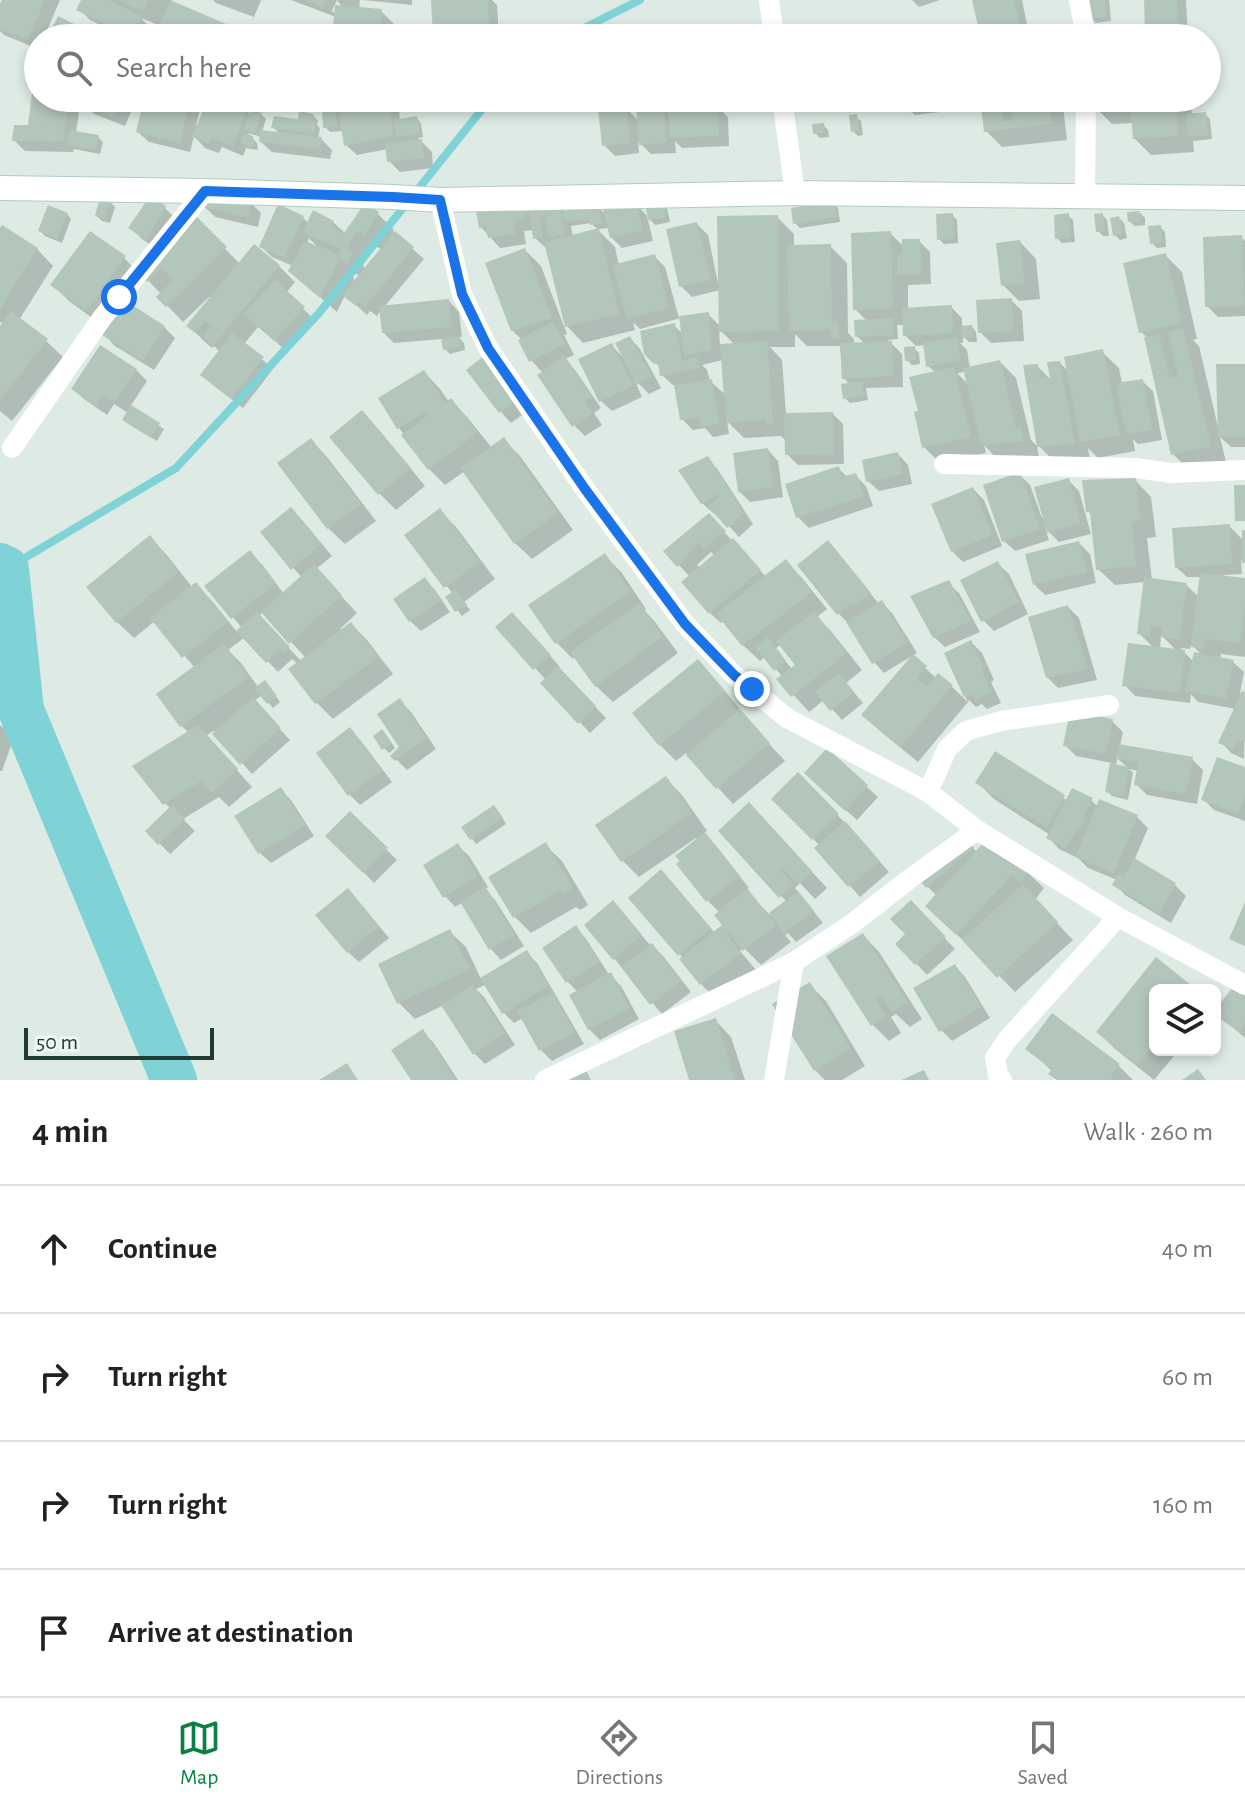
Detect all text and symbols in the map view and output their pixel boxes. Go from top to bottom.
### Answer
search box [24,24,1221,112]
icon: search [52,46,96,90]
text: Search here [116,53,252,83]
route start [101,279,137,315]
route end [734,671,770,707]
map controls [1149,984,1221,1056]
button: layers [1149,984,1221,1056]
scale bar [24,1024,214,1060]
text: 50 m [36,1031,78,1053]
text: 4 min [32,1115,109,1149]
text: Walk · 260 m [1083,1119,1213,1145]
icon: ahead [32,1227,76,1271]
text: Continue [108,1234,217,1264]
text: 40 m [1162,1236,1213,1262]
icon: right [32,1355,76,1399]
text: Turn right [108,1362,227,1392]
text: 60 m [1162,1364,1213,1390]
icon: right [32,1483,76,1527]
text: Turn right [108,1490,227,1520]
text: 160 m [1153,1492,1213,1518]
icon: arrive [32,1611,76,1655]
text: Arrive at destination [108,1618,354,1648]
tab: Map [177,1716,221,1790]
tab: Directions [575,1716,663,1790]
tab: Saved [1017,1716,1068,1790]

